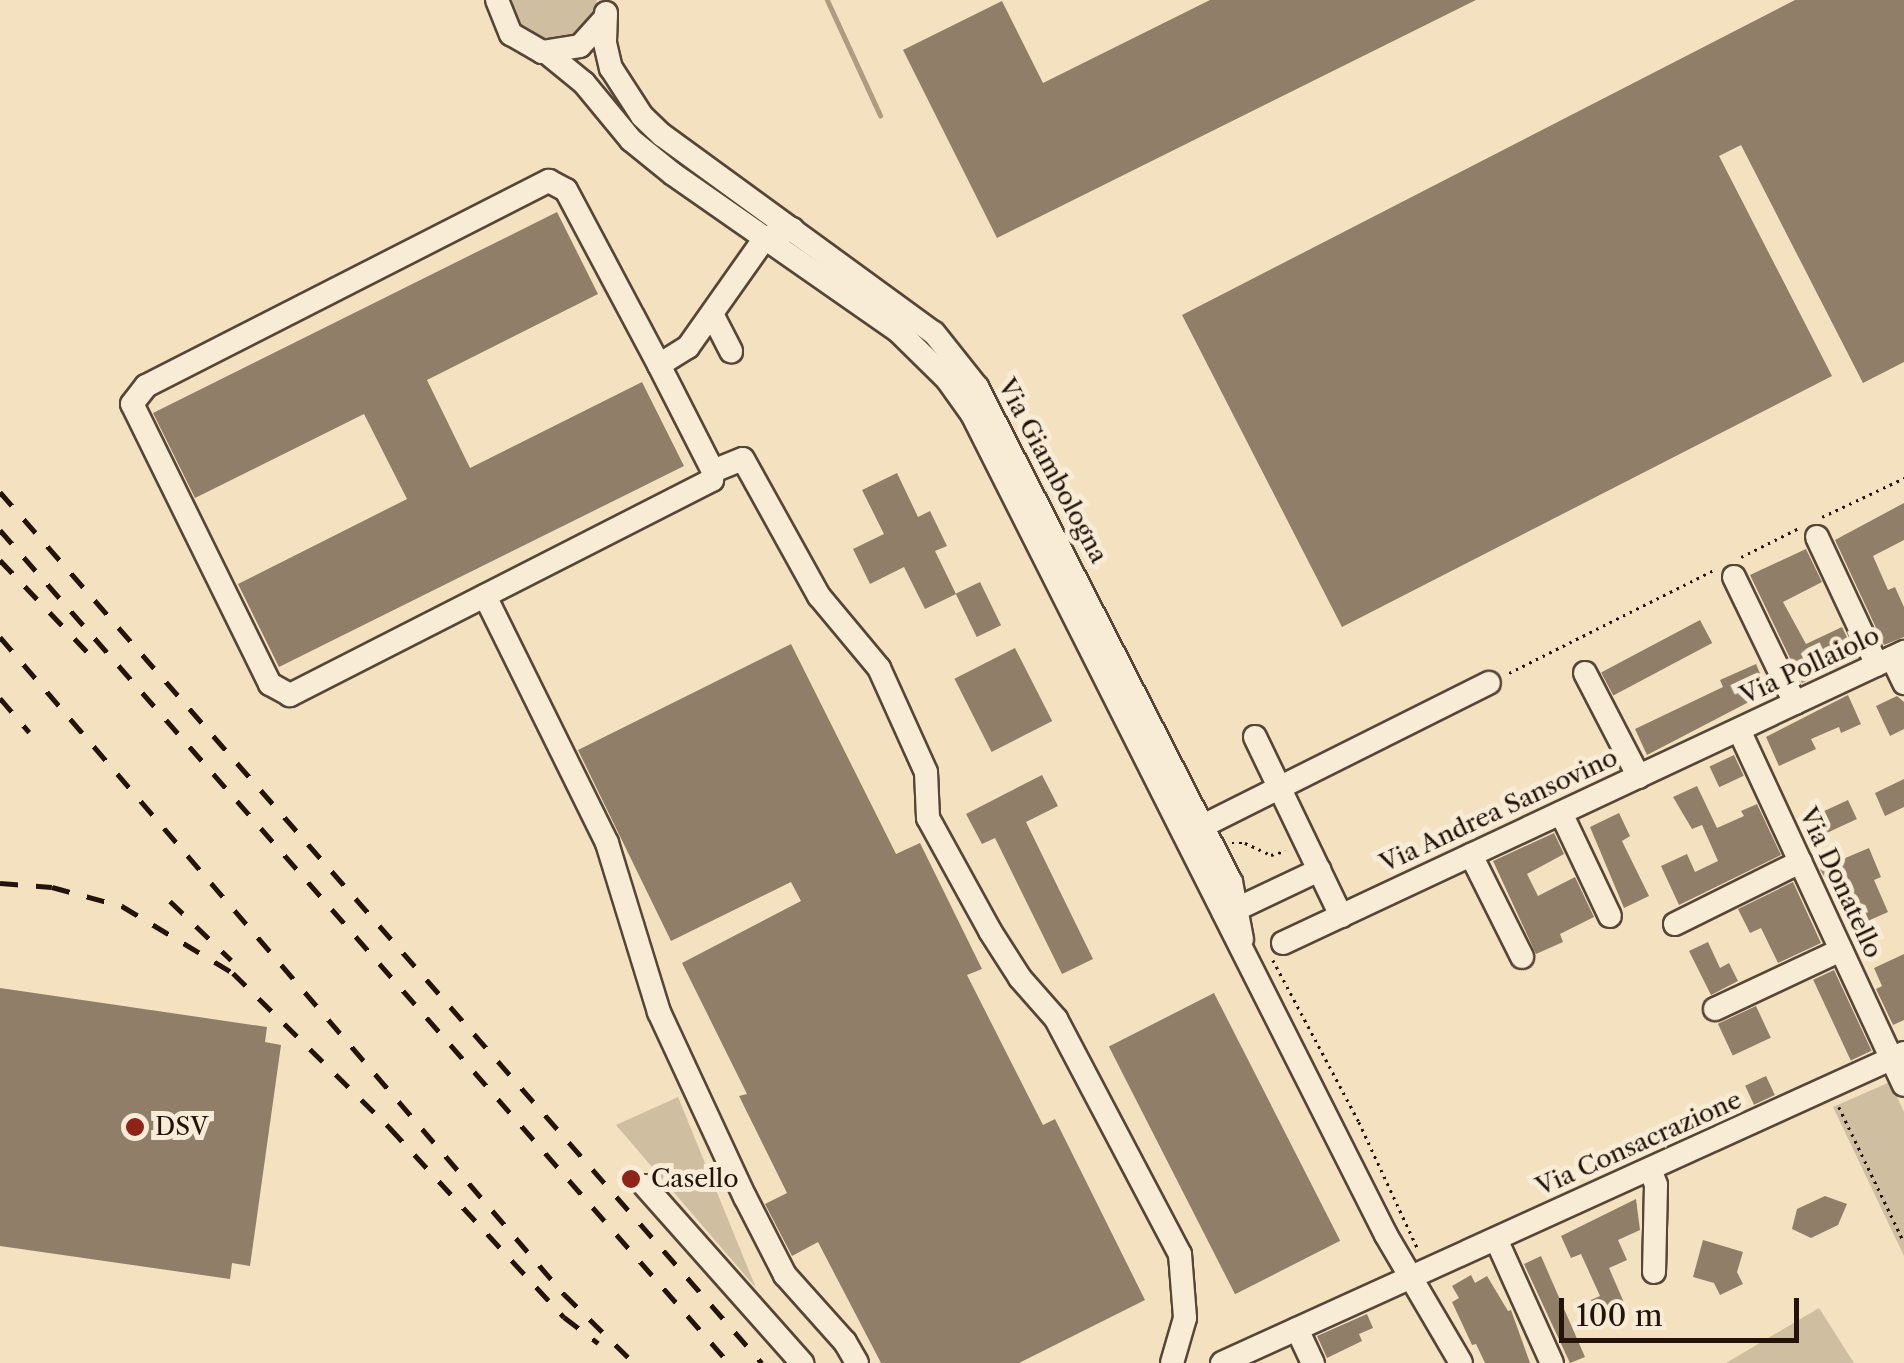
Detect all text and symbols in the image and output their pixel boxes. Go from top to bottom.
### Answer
street label: Via Giambologna [991,374,1113,568]
street label: Via Pollaiolo [1735,621,1885,711]
street label: Via Andrea Sansovino [1375,742,1623,880]
street label: Via Donatello [1792,803,1888,963]
street label: Via Consacrazione [1531,1085,1747,1203]
place label: DSV [155,1112,208,1142]
marker: DSV [124,1116,146,1138]
place label: Casello [651,1164,739,1194]
marker: Casello [620,1168,642,1190]
scale bar [1564,1278,1804,1340]
text: 100 m [1576,1297,1663,1334]

